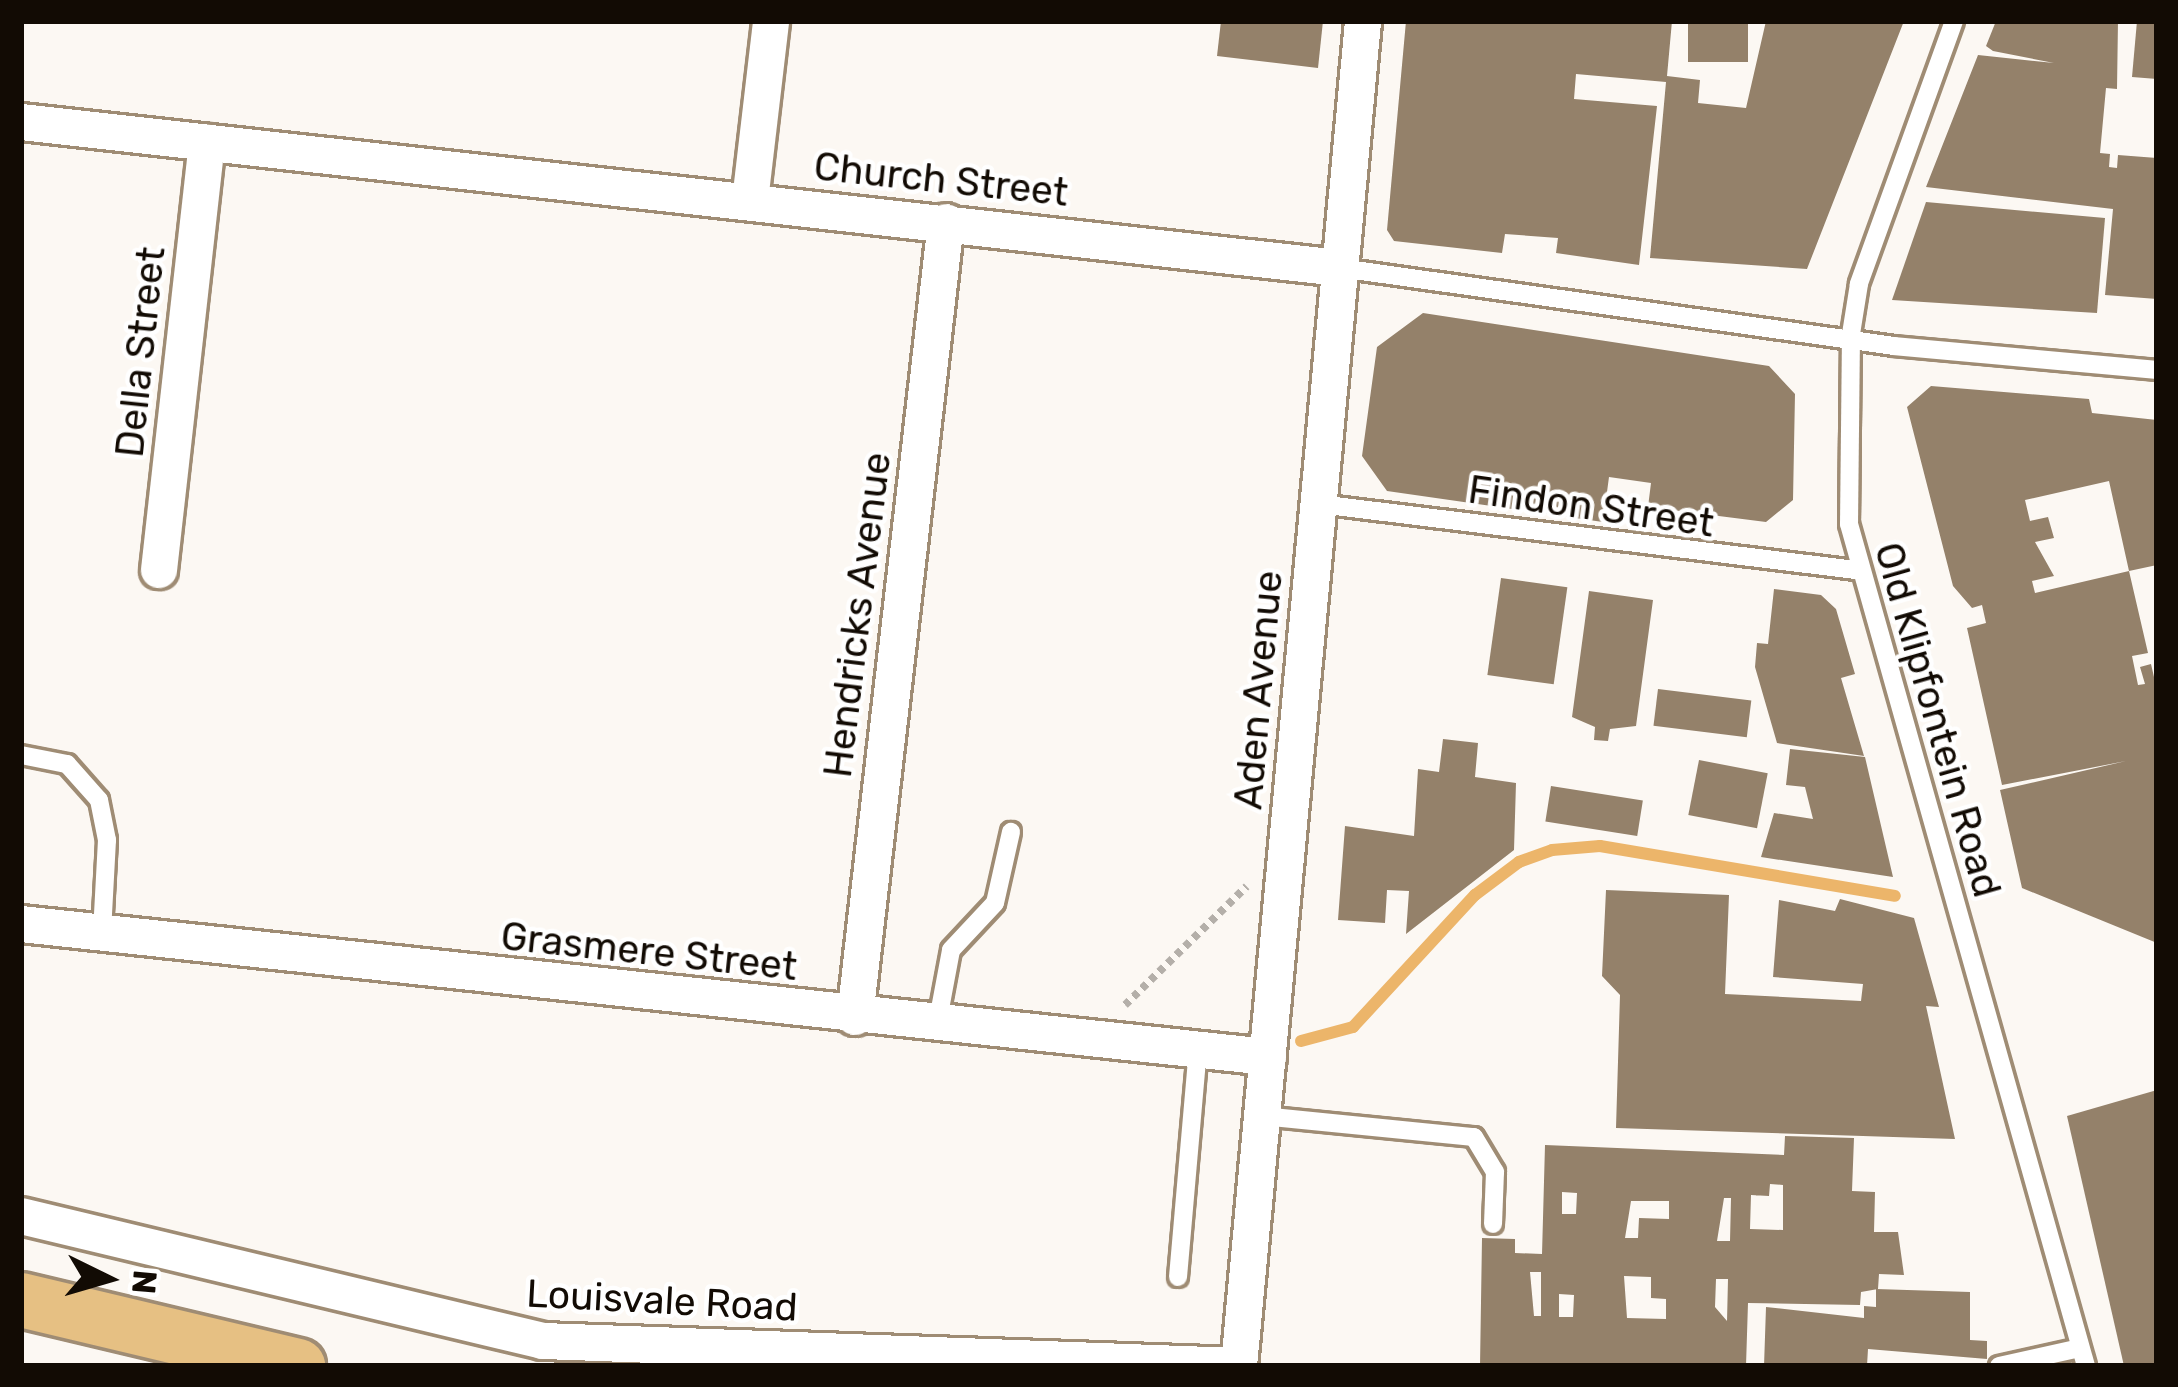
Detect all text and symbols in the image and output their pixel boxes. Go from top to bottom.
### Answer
street label: Church Street [812,143,1070,217]
street label: Della Street [107,244,175,460]
street label: Hendricks Avenue [815,449,901,781]
street label: Findon Street [1465,467,1717,547]
street label: Old Klipfontein Road [1864,537,2010,903]
street label: Aden Avenue [1225,568,1293,812]
street label: Grasmere Street [499,913,799,991]
north arrow [48,1219,168,1339]
text: N [124,1269,165,1296]
street label: Louisvale Road [525,1271,799,1331]

